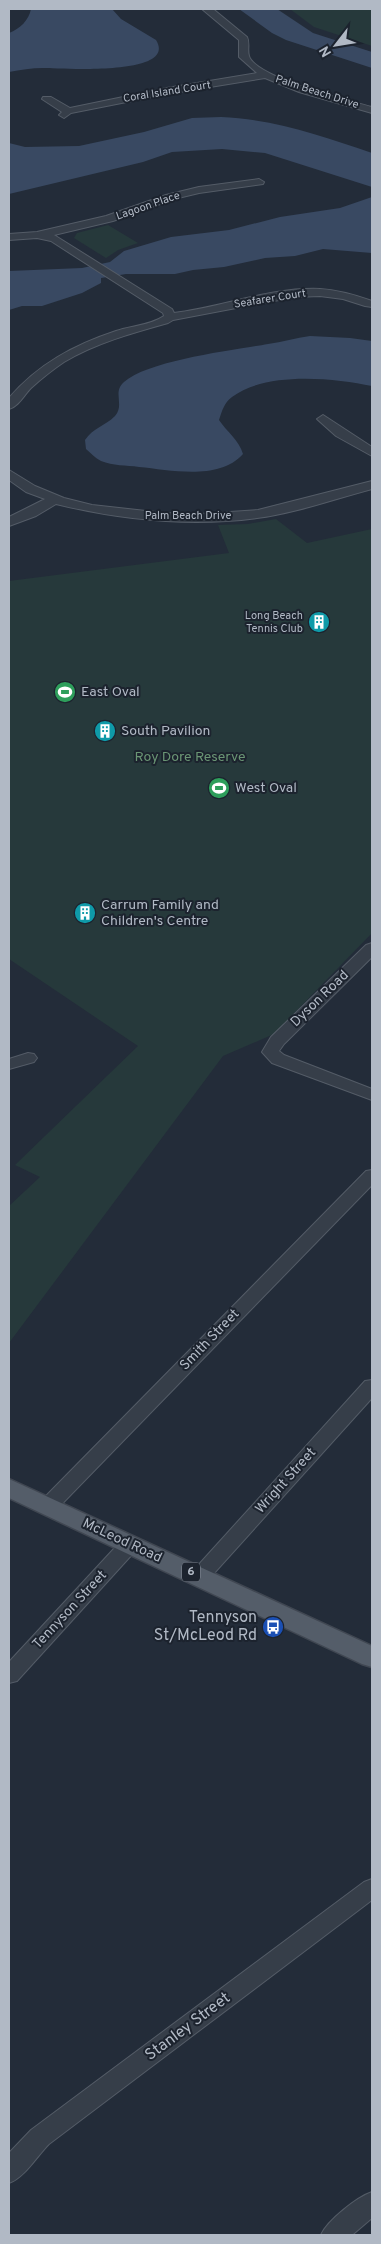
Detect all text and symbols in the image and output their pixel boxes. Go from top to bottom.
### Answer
north arrow [311,20,361,70]
text: N [316,42,336,60]
street label: Palm Beach Drive [274,72,360,112]
street label: Coral Island Court [122,78,212,106]
street label: Lagoon Place [114,189,182,223]
street label: Seafarer Court [233,286,307,312]
street label: Palm Beach Drive [145,509,231,523]
place label: Long Beach Tennis Club [245,609,303,636]
building icon: Long Beach Tennis Club [307,610,331,634]
sports icon: East Oval [53,680,77,704]
place label: East Oval [81,684,140,701]
building icon: South Pavilion [93,719,117,743]
place label: South Pavilion [121,723,210,740]
park label: Roy Dore Reserve [134,749,246,766]
sports icon: West Oval [207,776,231,800]
place label: West Oval [235,780,297,797]
place label: Carrum Family and Children's Centre [101,897,219,930]
building icon: Carrum Family and Children's Centre [73,901,97,925]
street label: Dyson Road [287,967,353,1031]
street label: Smith Street [177,1306,243,1374]
street label: Wright Street [252,1445,320,1517]
street label: McLeod Road [80,1515,164,1567]
road number: 6 [182,1562,200,1581]
street label: Tennyson Street [29,1567,111,1653]
place label: Tennyson St/McLeod Rd [154,1608,257,1646]
bus stop icon: Tennyson St/McLeod Rd [261,1615,285,1639]
street label: Stanley Street [141,1988,235,2066]

